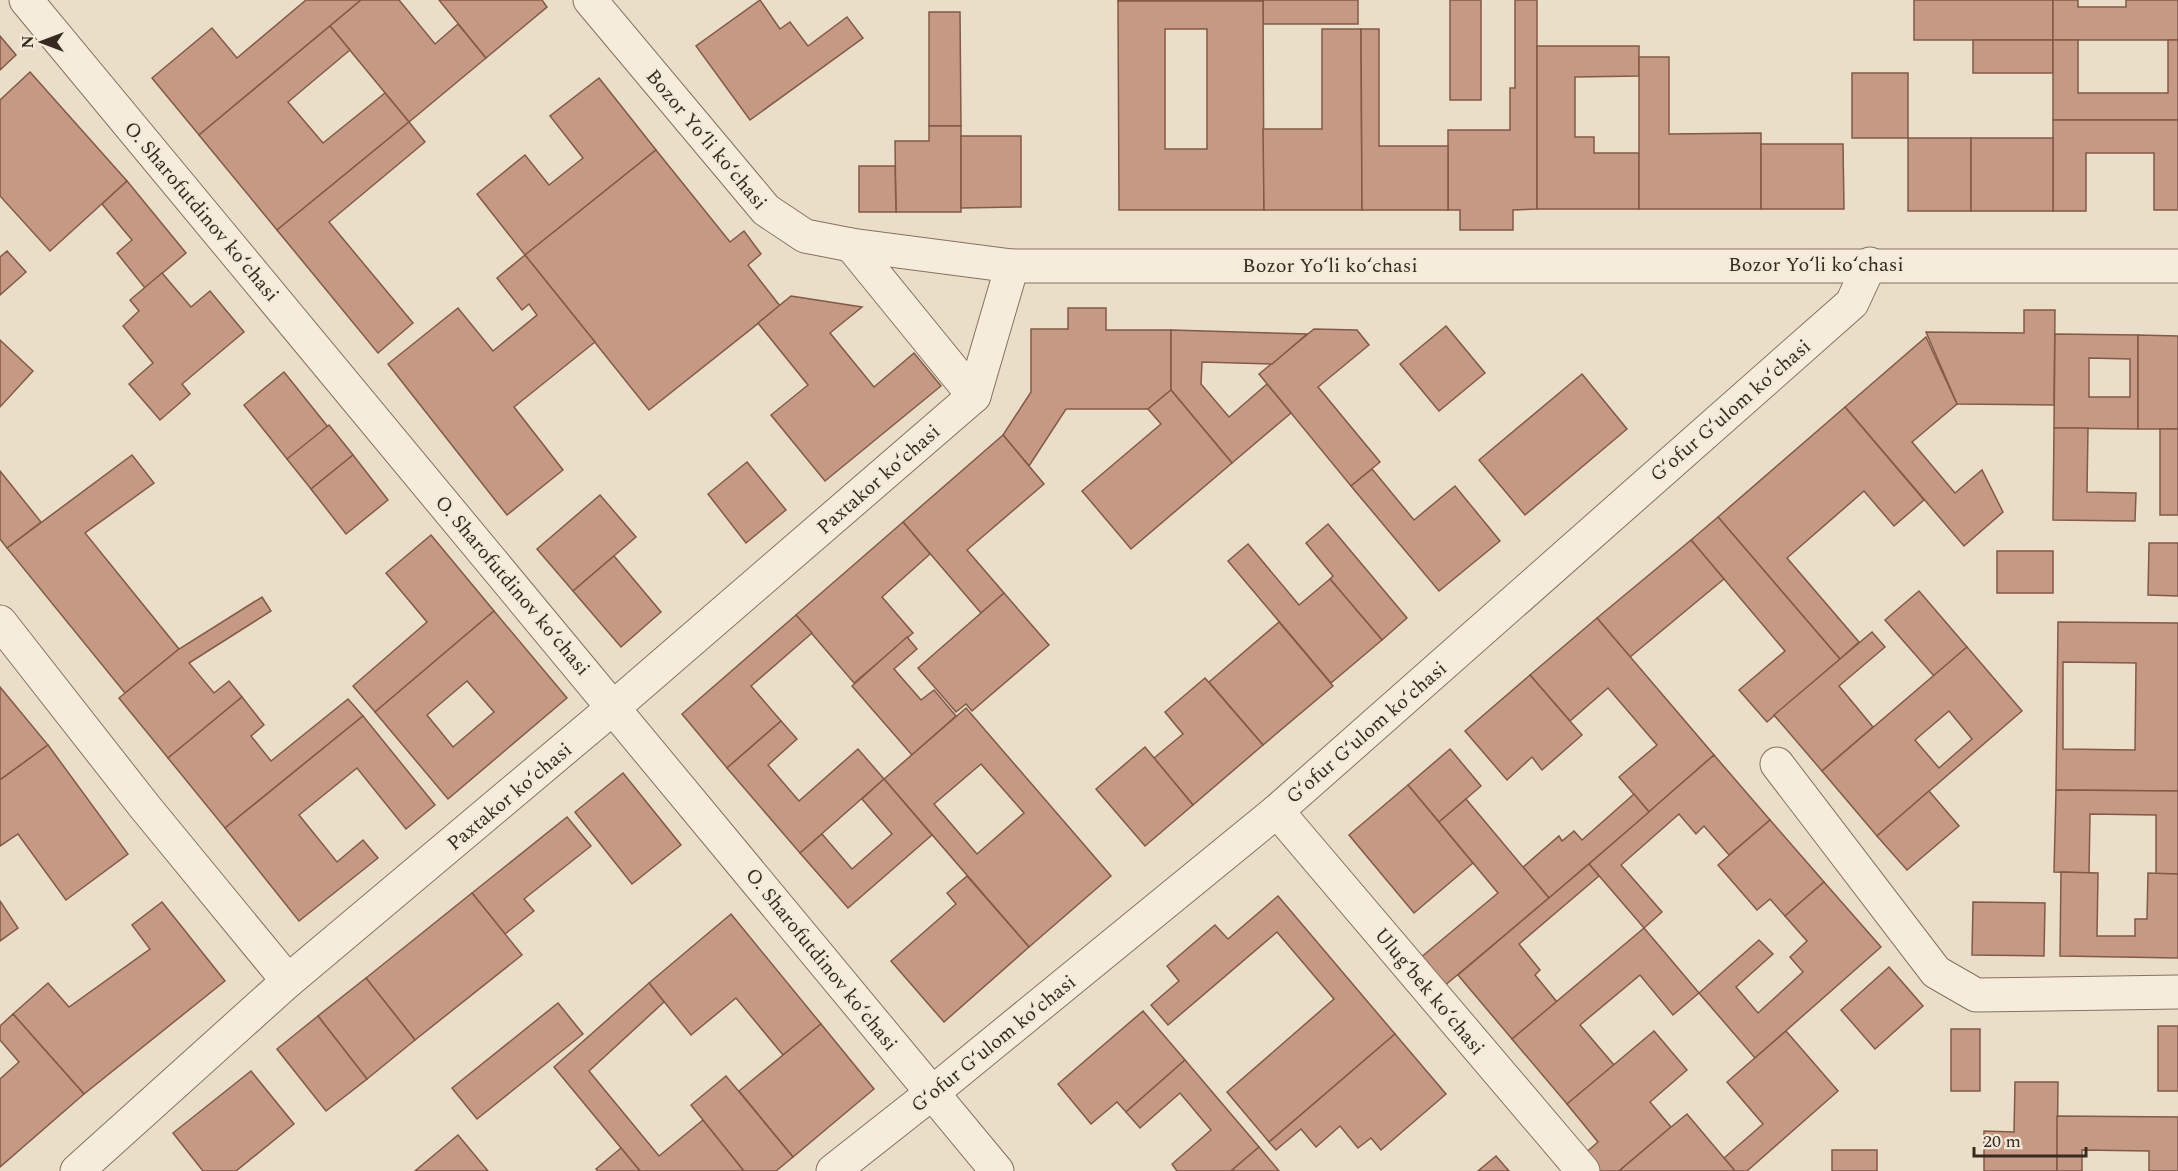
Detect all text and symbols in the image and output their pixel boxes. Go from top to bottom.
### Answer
north arrow [12,12,72,72]
text: N [16,35,40,49]
street label: Bozor Yoʻli koʻchasi [638,63,774,216]
street label: O. Sharofutdinov koʻchasi [116,115,286,309]
street label: Bozor Yoʻli koʻchasi [1728,250,1904,280]
street label: Bozor Yoʻli koʻchasi [1242,251,1418,281]
street label: Gʻofur Gʻulom koʻchasi [1643,332,1818,489]
street label: Paxtakor koʻchasi [810,417,947,542]
street label: O. Sharofutdinov koʻchasi [427,489,597,683]
street label: Gʻofur Gʻulom koʻchasi [1279,654,1454,811]
street label: Paxtakor koʻchasi [440,735,579,858]
street label: O. Sharofutdinov koʻchasi [738,862,905,1058]
street label: Ulugʻbek koʻchasi [1367,921,1492,1062]
street label: Gʻofur Gʻulom koʻchasi [905,968,1083,1120]
scale bar [1974,1120,2086,1158]
text: 20 m [1983,1128,2021,1155]

